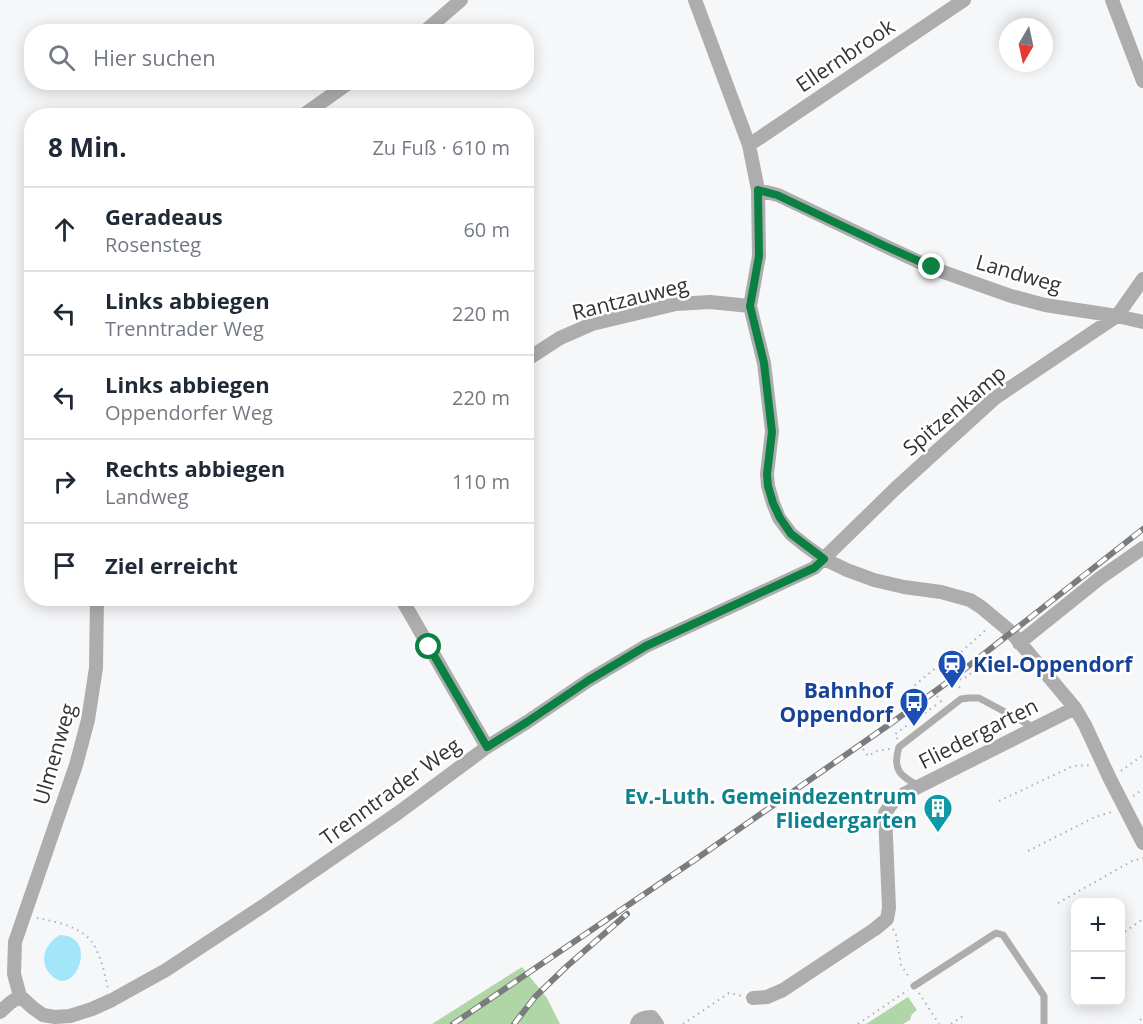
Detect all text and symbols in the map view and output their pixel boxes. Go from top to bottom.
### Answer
street label: Ellernbrook [790,12,900,98]
north arrow [999,18,1053,72]
search box [24,24,534,90]
icon: search [45,41,78,74]
text: Hier suchen [93,42,216,72]
text: 8 Min. [48,129,127,165]
text: Zu Fuß · 610 m [372,134,510,161]
text: Geradeaus [105,201,223,231]
icon: ahead [48,213,81,246]
text: 60 m [463,216,510,243]
text: Rosensteg [105,231,201,258]
street label: Landweg [973,247,1065,299]
route end [918,253,944,279]
street label: Rantzauweg [569,270,691,326]
text: Links abbiegen [105,285,270,315]
icon: left [48,297,81,330]
text: 220 m [452,300,510,327]
text: Trenntrader Weg [105,315,264,342]
street label: Spitzenkamp [896,359,1012,461]
text: Links abbiegen [105,369,270,399]
icon: left [48,381,81,414]
text: 220 m [452,384,510,411]
text: Oppendorfer Weg [105,399,273,426]
text: Rechts abbiegen [105,453,285,483]
icon: right [48,465,81,498]
text: 110 m [452,468,510,495]
text: Landweg [105,483,189,510]
icon: arrive [48,549,81,582]
text: Ziel erreicht [105,550,238,580]
route start [415,633,441,659]
station icon: Kiel-Oppendorf [936,648,968,690]
place label: Kiel-Oppendorf [973,650,1134,678]
place label: Bahnhof Oppendorf [780,676,895,728]
bus stop icon: Bahnhof Oppendorf [898,686,930,728]
street label: Fliedergarten [914,691,1042,775]
street label: Ulmenweg [26,700,82,808]
street label: Trenntrader Weg [314,731,466,851]
place label: Ev.-Luth. Gemeindezentrum Fliedergarten [624,782,917,834]
building icon: Ev.-Luth. Gemeindezentrum Fliedergarten [922,792,954,834]
map controls [1071,898,1125,1006]
button: + [1071,898,1125,952]
button: − [1071,952,1125,1006]

